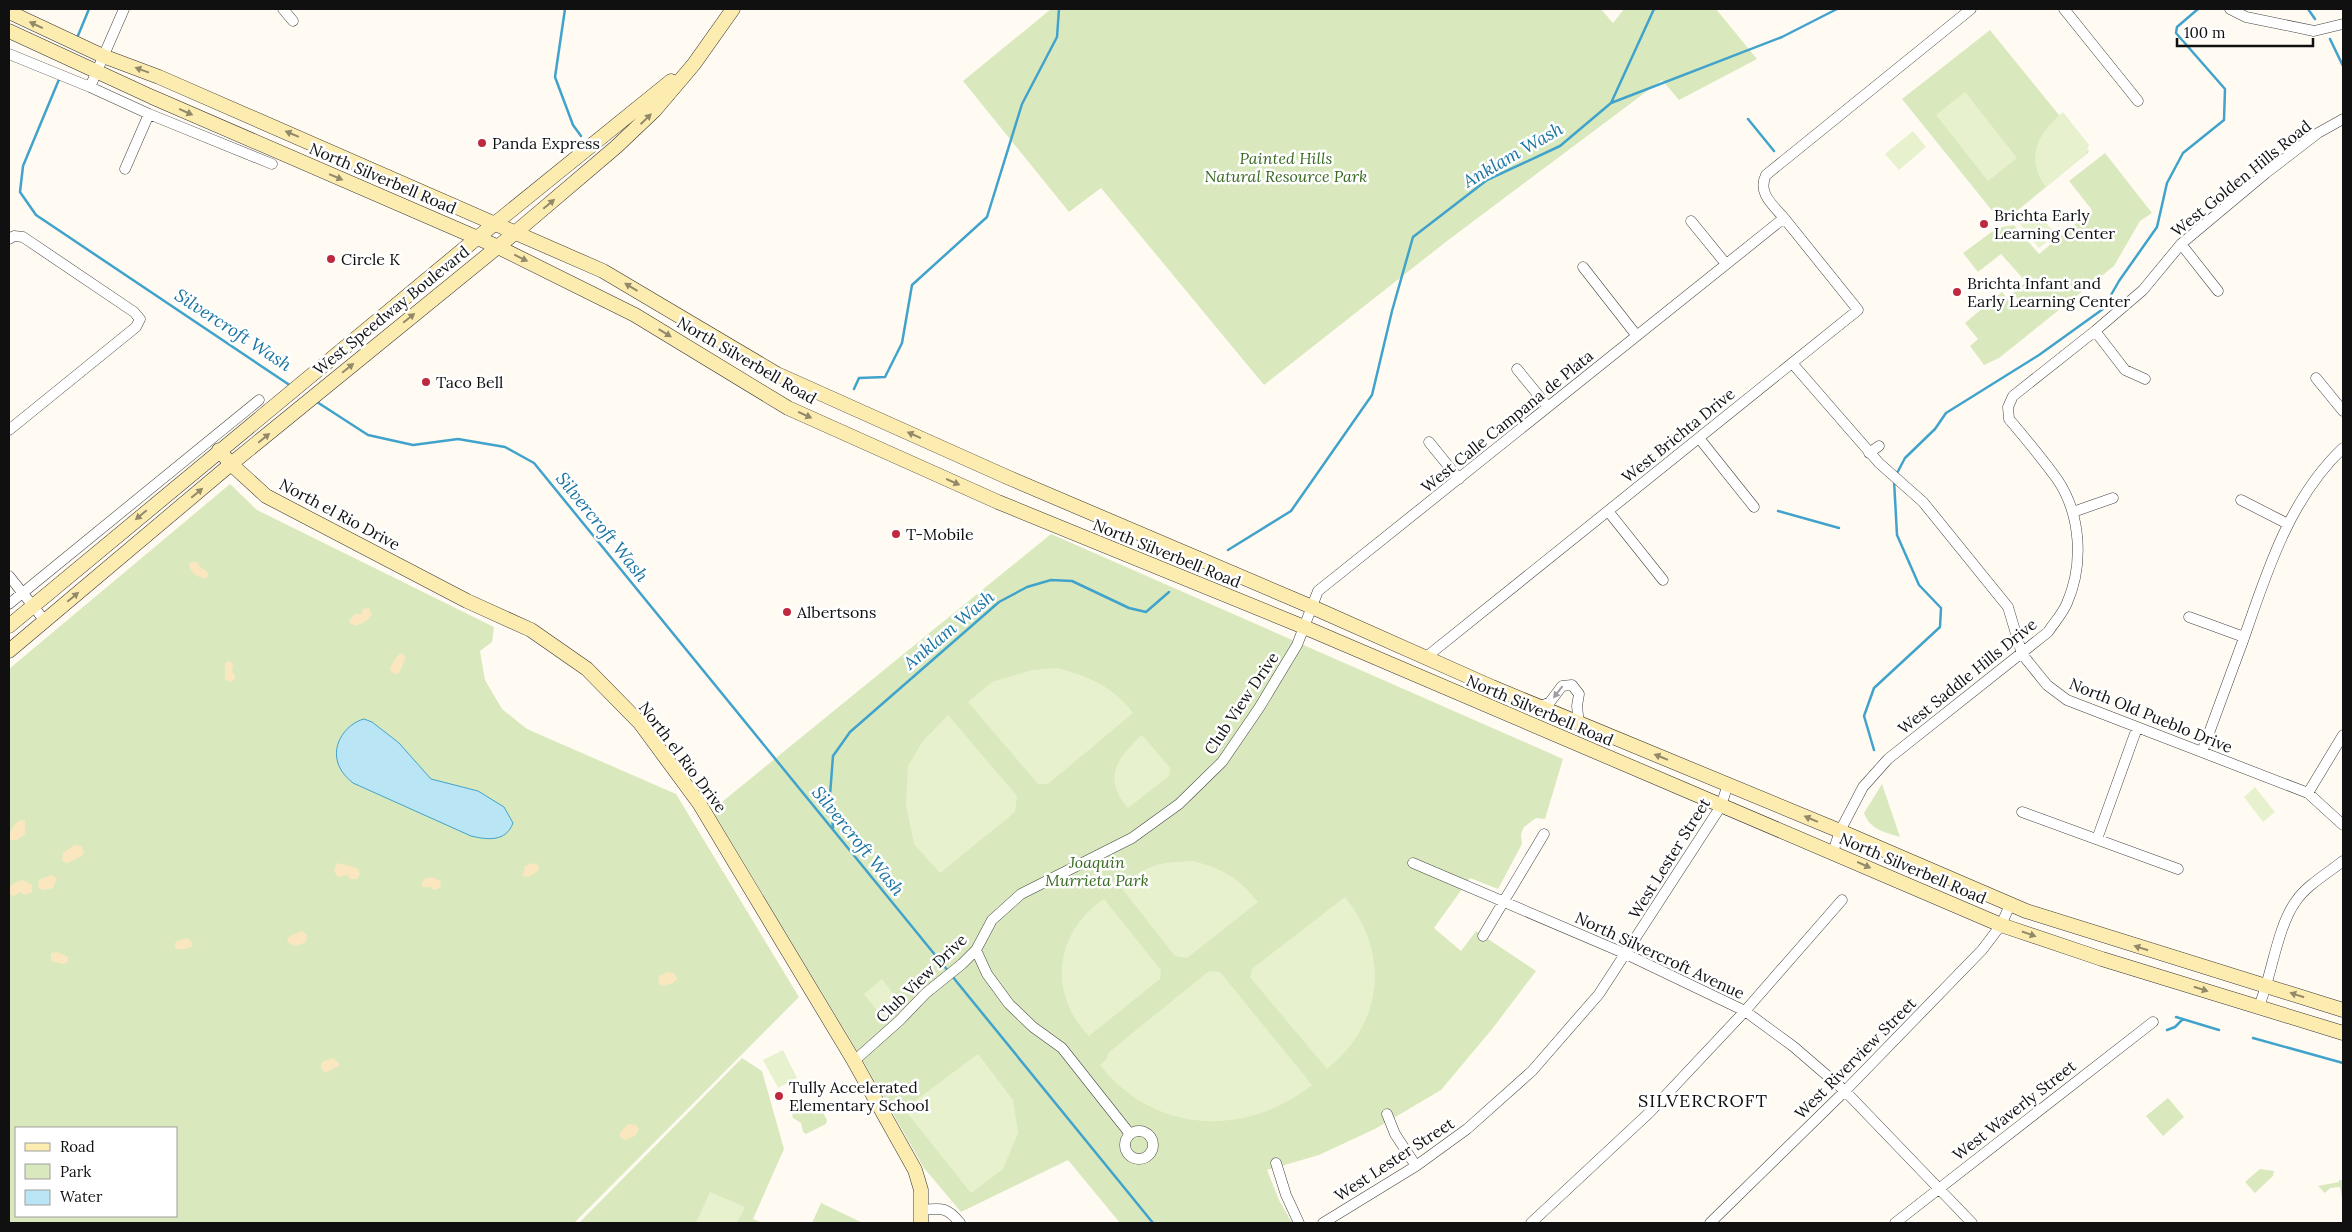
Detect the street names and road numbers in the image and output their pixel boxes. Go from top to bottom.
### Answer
street label: West Golden Hills Road [2167,115,2315,241]
street label: North Silverbell Road [306,138,460,218]
street label: West Speedway Boulevard [309,241,473,379]
street label: North Silverbell Road [674,312,821,408]
street label: West Calle Campana de Plata [1417,345,1597,497]
street label: West Brichta Drive [1617,383,1739,487]
street label: North el Rio Drive [276,474,404,554]
street label: North Silverbell Road [1090,514,1244,592]
street label: West Saddle Hills Drive [1894,614,2041,738]
street label: Club View Drive [1199,648,1283,758]
street label: North Silverbell Road [1463,670,1617,750]
street label: North Old Pueblo Drive [2066,673,2236,757]
street label: North el Rio Drive [635,698,731,817]
street label: West Lester Street [1624,793,1715,922]
street label: North Silverbell Road [1836,828,1990,908]
street label: North Silvercroft Avenue [1572,907,1748,1003]
street label: Club View Drive [871,929,971,1027]
street label: West Riverview Street [1790,993,1920,1123]
street label: West Waverly Street [1948,1055,2080,1164]
street label: West Lester Street [1330,1112,1458,1205]

